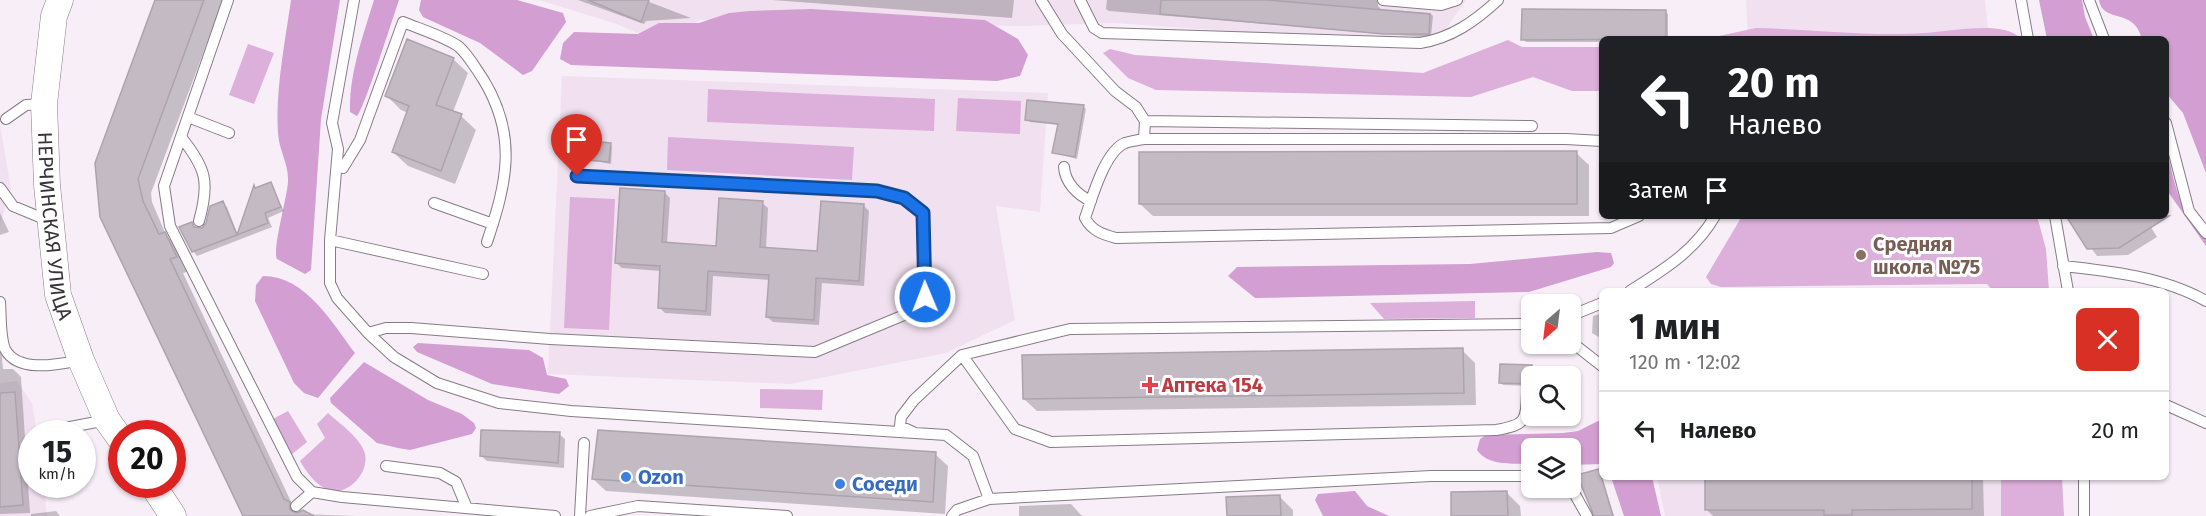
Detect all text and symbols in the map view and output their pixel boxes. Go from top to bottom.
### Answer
text: 20 m [1728,58,1820,108]
icon: left [1629,60,1707,138]
text: Налево [1728,109,1822,141]
pin [551,114,602,176]
icon: arrive [560,123,593,156]
street label: НЕРЧИНСКАЯ УЛИЦА [33,131,78,323]
icon: arrive [1700,174,1733,207]
text: Затем [1629,177,1688,204]
place label: Средняя школа №75 [1873,232,1980,279]
marker: Средняя школа №75 [1854,248,1868,262]
position arrow [893,265,957,329]
north arrow [1521,294,1581,354]
map controls [1521,294,1581,498]
text: 1 мин [1629,305,1721,349]
button: close [2076,308,2139,371]
text: 120 m · 12:02 [1629,350,1741,374]
button: search [1521,366,1581,426]
place label: Аптека 154 [1161,373,1263,397]
marker: Аптека 154 [1143,378,1157,392]
icon: left [1629,414,1662,447]
text: Налево [1680,417,1756,444]
text: 20 m [2091,417,2139,444]
speed limit sign: 20 [108,420,186,498]
text: 15 [42,434,72,470]
button: layers [1521,438,1581,498]
text: km/h [38,465,76,483]
place label: Ozon [638,465,684,489]
marker: Ozon [619,470,633,484]
place label: Соседи [852,472,918,496]
marker: Соседи [833,477,847,491]

